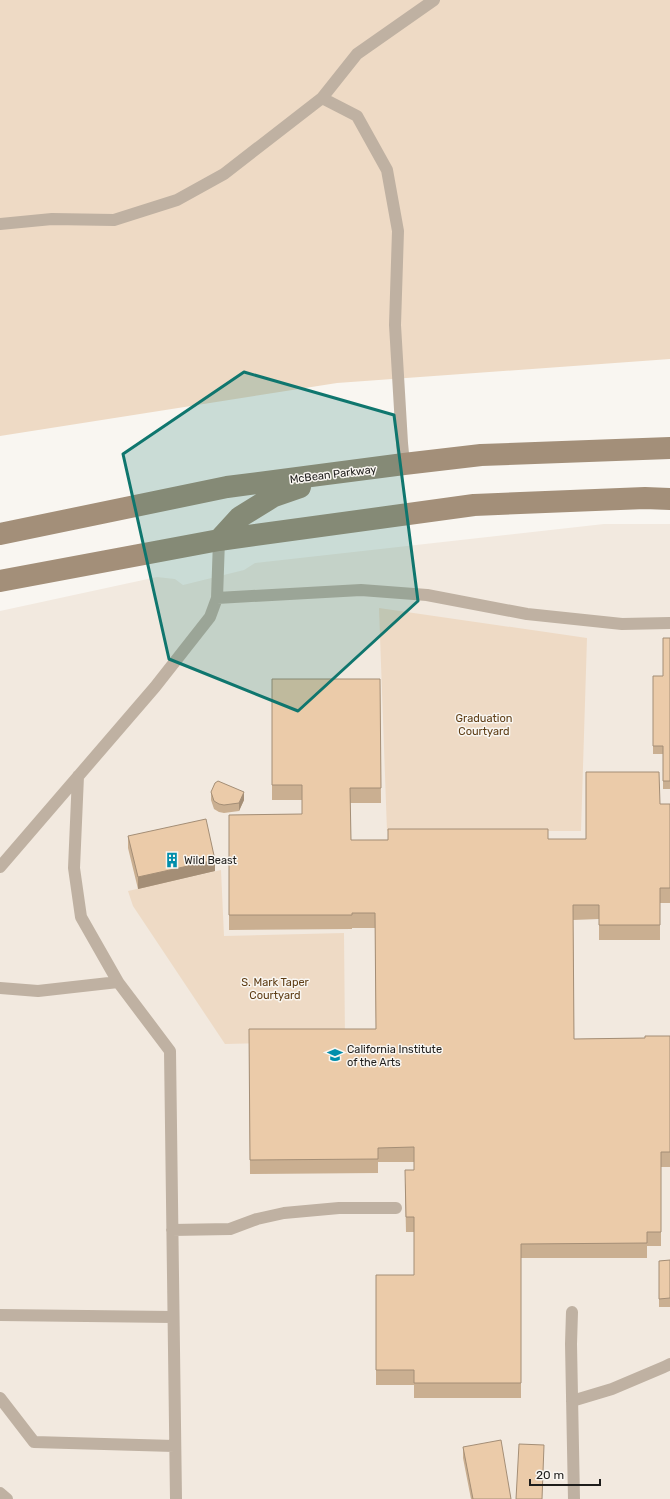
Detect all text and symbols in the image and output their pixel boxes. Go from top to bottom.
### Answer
street label: McBean Parkway [289,463,377,486]
park label: Graduation Courtyard [456,712,512,738]
building icon: Wild Beast [163,851,181,869]
place label: Wild Beast [184,854,238,867]
park label: S. Mark Taper Courtyard [241,976,310,1002]
place label: California Institute of the Arts [347,1043,442,1069]
school or university icon: California Institute of the Arts [326,1046,344,1064]
scale bar [530,1461,600,1487]
text: 20 m [536,1468,564,1482]

